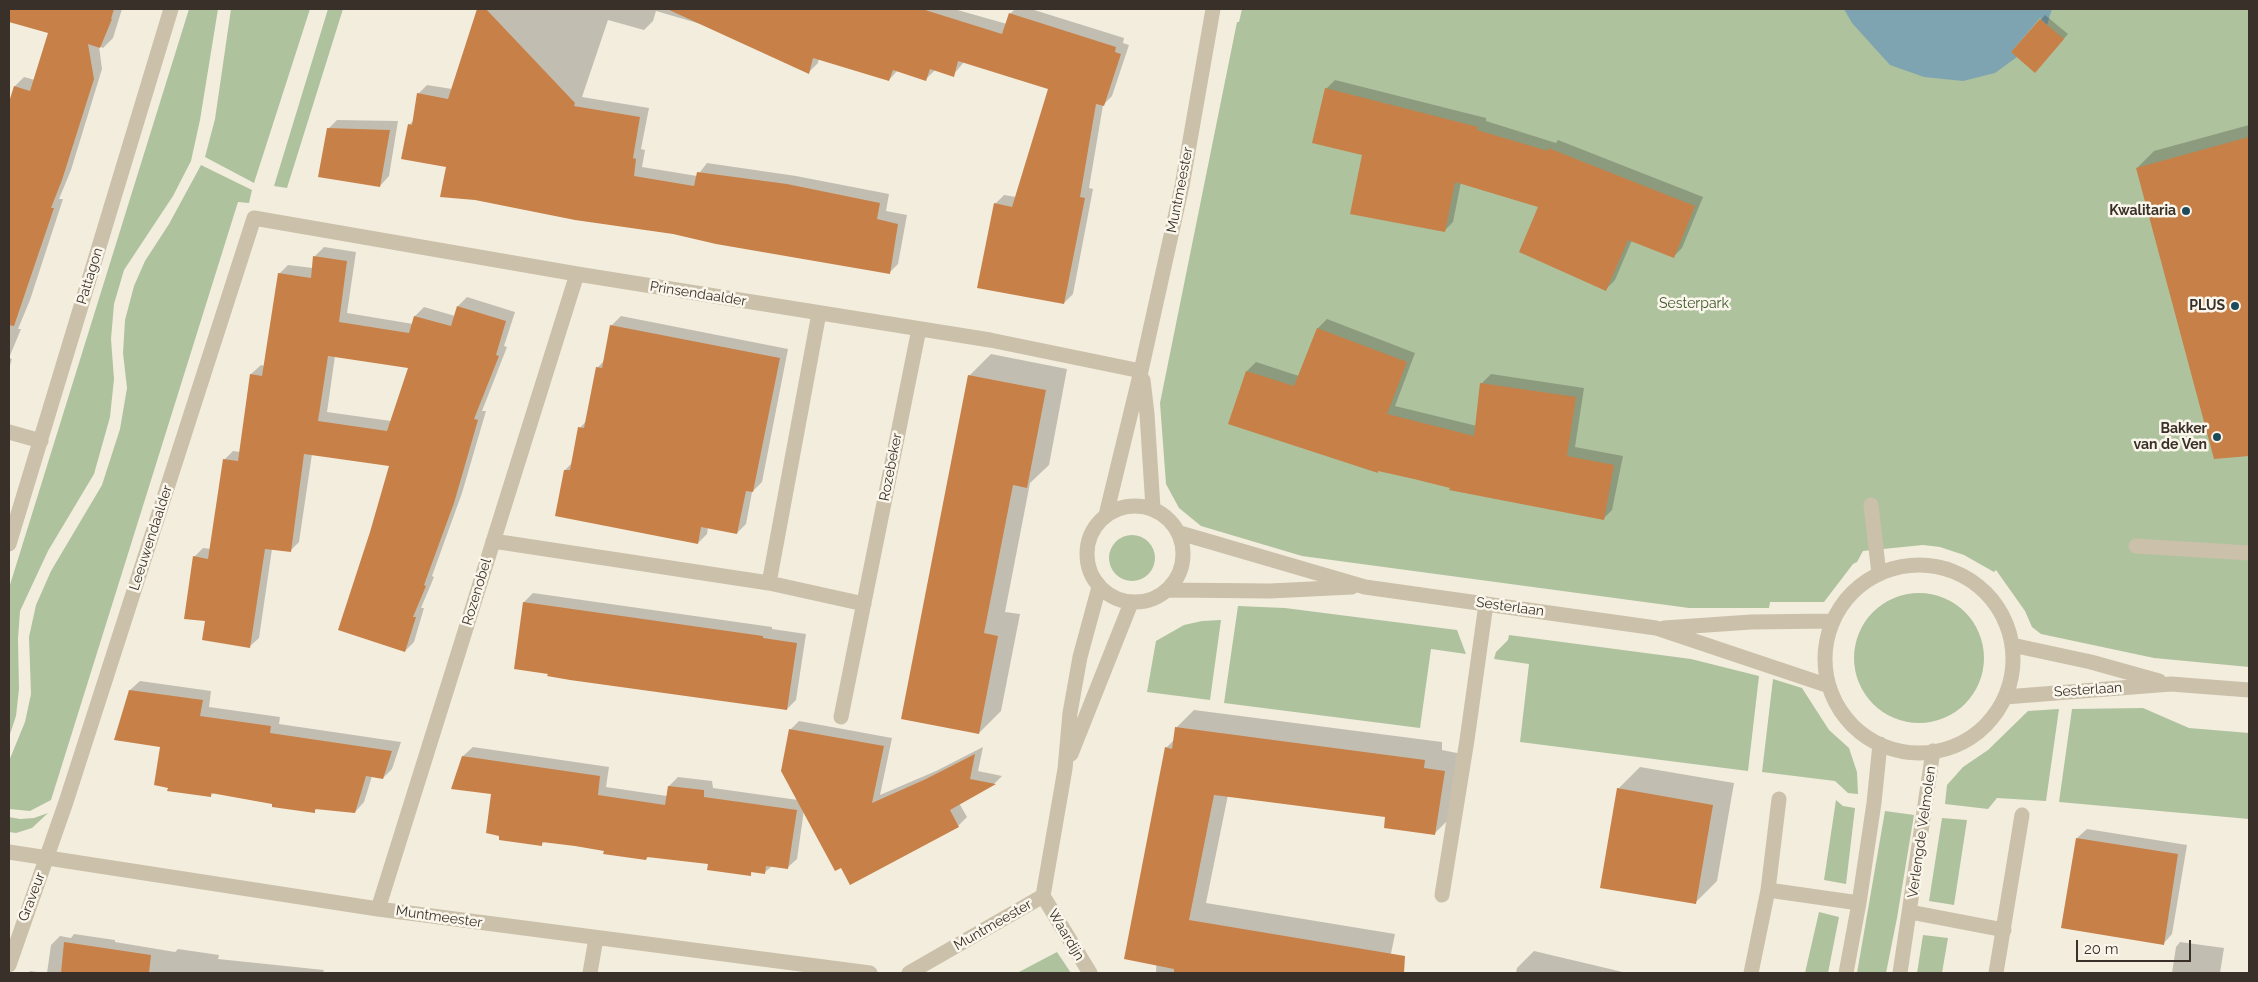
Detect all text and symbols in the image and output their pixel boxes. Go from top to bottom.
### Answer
street label: Muntmeester [1163,146,1197,234]
place label: Kwalitaria [2109,203,2176,219]
marker: Kwalitaria [2180,205,2192,217]
street label: Pattagon [73,246,107,306]
street label: Prinsendaalder [648,278,748,310]
park label: Sesterpark [1659,296,1729,312]
place label: PLUS [2189,298,2225,314]
marker: PLUS [2229,300,2241,312]
place label: Bakker van de Ven [2134,421,2207,454]
street label: Rozebeker [876,431,906,503]
marker: Bakker van de Ven [2211,431,2223,443]
street label: Leeuwendaalder [126,483,176,593]
street label: Rozenobel [459,556,495,628]
street label: Sesterlaan [1475,594,1545,620]
street label: Sesterlaan [2053,679,2123,701]
street label: Verlengde Velmolen [1904,765,1940,899]
street label: Graveur [15,870,49,924]
street label: Muntmeester [951,896,1035,954]
street label: Muntmeester [395,903,483,931]
street label: Waardijn [1044,906,1088,964]
scale bar [2078,930,2193,962]
text: 20 m [2084,940,2119,958]

